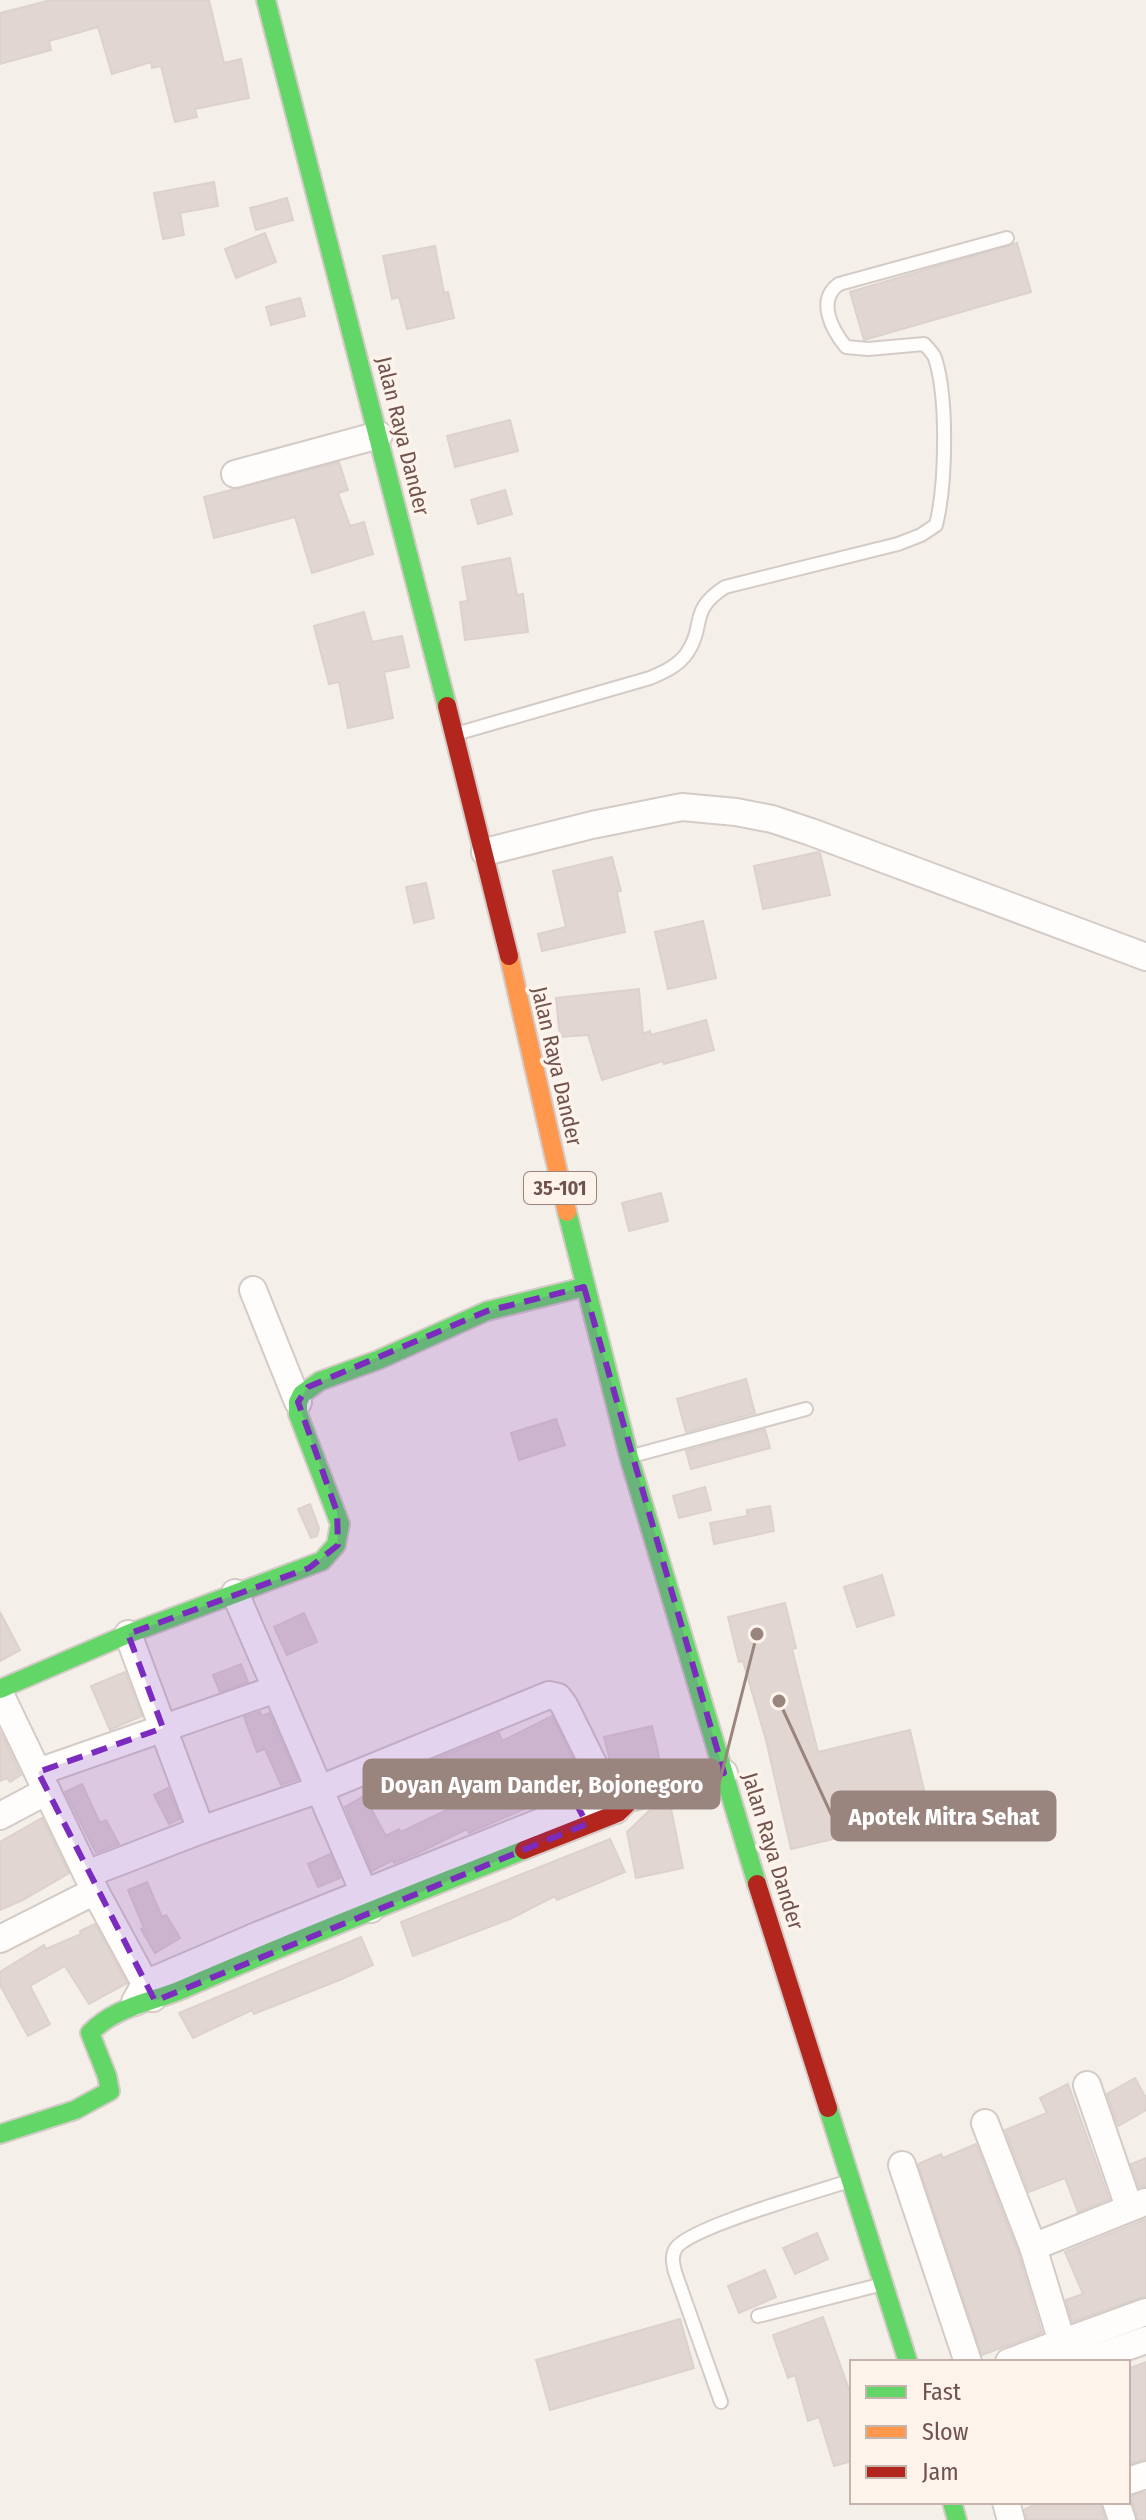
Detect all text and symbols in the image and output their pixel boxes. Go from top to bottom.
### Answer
street label: Jalan Raya Dander [370,354,436,519]
street label: Jalan Raya Dander [526,984,589,1149]
road number: 35-101 [524,1172,596,1204]
callout: Doyan Ayam Dander, Bojonegoro [364,1760,719,1808]
street label: Jalan Raya Dander [736,1769,810,1933]
text: Doyan Ayam Dander, Bojonegoro [381,1771,704,1799]
callout: Apotek Mitra Sehat [832,1792,1055,1840]
text: Apotek Mitra Sehat [848,1803,1040,1831]
legend [850,2360,1130,2504]
text: Fast [922,2378,961,2406]
text: Slow [922,2418,969,2446]
text: Jam [922,2458,959,2486]

